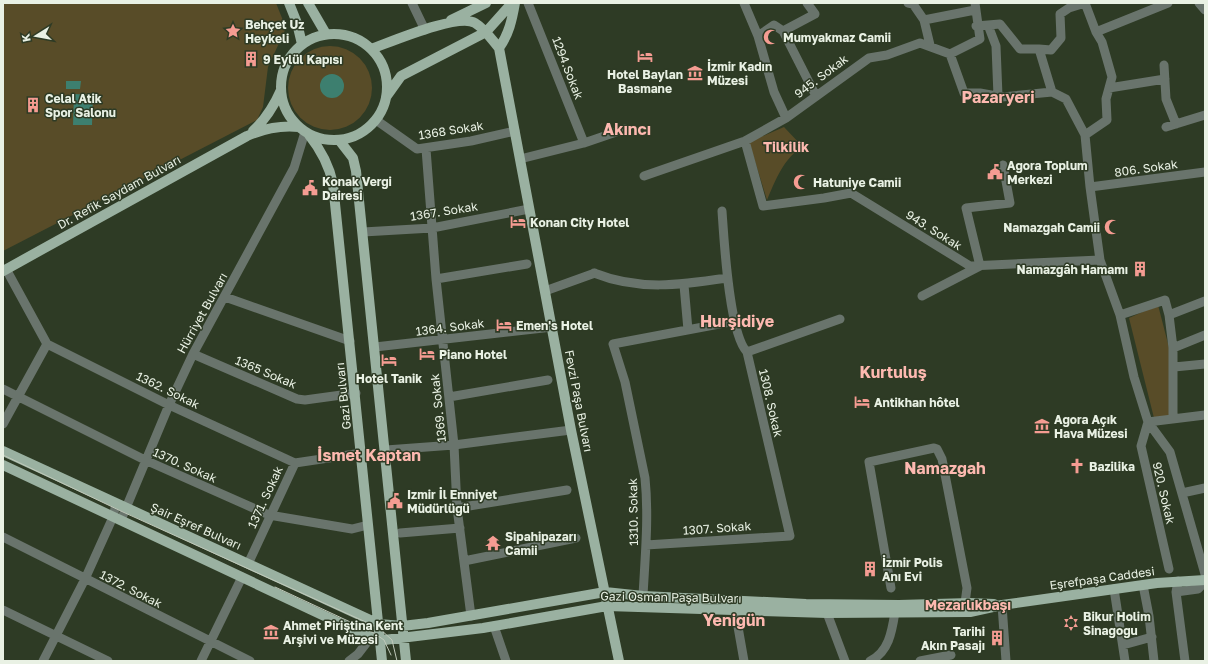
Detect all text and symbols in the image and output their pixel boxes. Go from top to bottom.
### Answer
north arrow [16,16,56,56]
place label: Behçet Uz Heykeli [245,17,304,46]
place icon: Behçet Uz Heykeli [224,22,242,40]
mosque icon: Mumyakmaz Camii [762,28,780,46]
place label: Mumyakmaz Camii [783,30,891,45]
text: K [19,33,33,43]
street label: 1294.Sokak [549,35,587,102]
hotel icon: Hotel Baylan Basmane [636,47,654,65]
building icon: 9 Eylül Kapısı [242,50,260,68]
street label: 945. Sokak [791,51,851,101]
place label: 9 Eylül Kapısı [263,52,343,67]
place label: İzmir Kadın Müzesi [707,59,772,88]
museum icon: İzmir Kadın Müzesi [686,64,704,82]
place label: Hotel Baylan Basmane [607,67,683,96]
district label: Pazaryeri [961,87,1035,107]
place label: Celal Atik Spor Salonu [45,91,116,120]
building icon: Celal Atik Spor Salonu [24,96,42,114]
street label: 1368 Sokak [417,117,485,143]
district label: Akıncı [603,119,651,139]
district label: Tilkilik [763,138,809,155]
street label: Dr. Refik Saydam Bulvarı [55,152,183,232]
street label: 806. Sokak [1113,156,1179,180]
place label: Agora Toplum Merkezi [1007,158,1088,187]
public building icon: Agora Toplum Merkezi [986,163,1004,181]
mosque icon: Hatuniye Camii [792,173,810,191]
place label: Konak Vergi Dairesi [322,174,392,203]
place label: Hatuniye Camii [813,175,901,190]
public building icon: Konak Vergi Dairesi [301,179,319,197]
street label: 1367. Sokak [409,198,479,224]
street label: 943. Sokak [903,207,965,253]
hotel icon: Konan City Hotel [509,213,527,231]
place label: Konan City Hotel [530,215,629,230]
mosque icon: Namazgah Camii [1103,218,1121,236]
place label: Namazgah Camii [1003,220,1100,235]
building icon: Namazgâh Hamamı [1131,260,1149,278]
place label: Namazgâh Hamamı [1016,262,1128,277]
street label: Hürriyet Bulvarı [174,270,230,356]
district label: Hurşidiye [700,311,774,331]
street label: 1364. Sokak [415,315,485,339]
hotel icon: Emen's Hotel [495,316,513,334]
place label: Emen's Hotel [516,318,593,333]
hotel icon: Piano Hotel [418,345,436,363]
place label: Piano Hotel [439,347,507,362]
street label: Fevzi Paşa Bulvarı [562,349,596,453]
hotel icon: Hotel Tanik [380,351,398,369]
street label: 1365 Sokak [233,352,299,392]
street label: Gazi Bulvarı [332,362,354,430]
district label: Kurtuluş [859,362,927,382]
street label: 1362. Sokak [134,368,202,412]
street label: 1308. Sokak [756,368,786,439]
place label: Hotel Tanik [356,371,422,386]
street label: 1369. Sokak [427,373,449,443]
hotel icon: Antikhan hôtel [853,393,871,411]
place label: Antikhan hôtel [874,395,960,410]
place label: Agora Açık Hava Müzesi [1054,412,1128,441]
museum icon: Agora Açık Hava Müzesi [1033,417,1051,435]
street label: 1370. Sokak [151,444,219,486]
district label: İsmet Kaptan [317,445,421,465]
church icon: Bazilika [1068,457,1086,475]
district label: Namazgah [904,458,986,478]
place label: Bazilika [1089,459,1135,474]
street label: 920. Sokak [1150,460,1178,526]
street label: 1371. Sokak [244,463,286,530]
street label: 1310. Sokak [625,478,641,546]
place label: Izmir İl Emniyet Müdürlüğü [407,487,497,516]
public building icon: Izmir İl Emniyet Müdürlüğü [386,492,404,510]
street label: Şair Eşref Bulvarı [148,499,244,553]
street label: 1307. Sokak [682,518,752,538]
place label: Sipahipazarı Camii [505,529,577,558]
temple icon: Sipahipazarı Camii [484,534,502,552]
place label: İzmir Polis Anı Evi [882,555,943,584]
building icon: İzmir Polis Anı Evi [861,560,879,578]
street label: Eşrefpaşa Caddesi [1048,563,1156,593]
street label: 1372. Sokak [97,567,165,611]
street label: Gazi Osman Paşa Bulvarı [600,588,742,606]
district label: Mezarlıkbaşı [925,596,1011,613]
place label: Bikur Holim Sinagogu [1083,609,1151,638]
district label: Yenigün [703,610,765,630]
synagogue icon: Bikur Holim Sinagogu [1062,614,1080,632]
place label: Ahmet Piriştina Kent Arşivi ve Müzesi [283,618,403,647]
museum icon: Ahmet Piriştina Kent Arşivi ve Müzesi [262,623,280,641]
place label: Tarihi Akın Pasajı [921,624,985,653]
building icon: Tarihi Akın Pasajı [988,629,1006,647]

